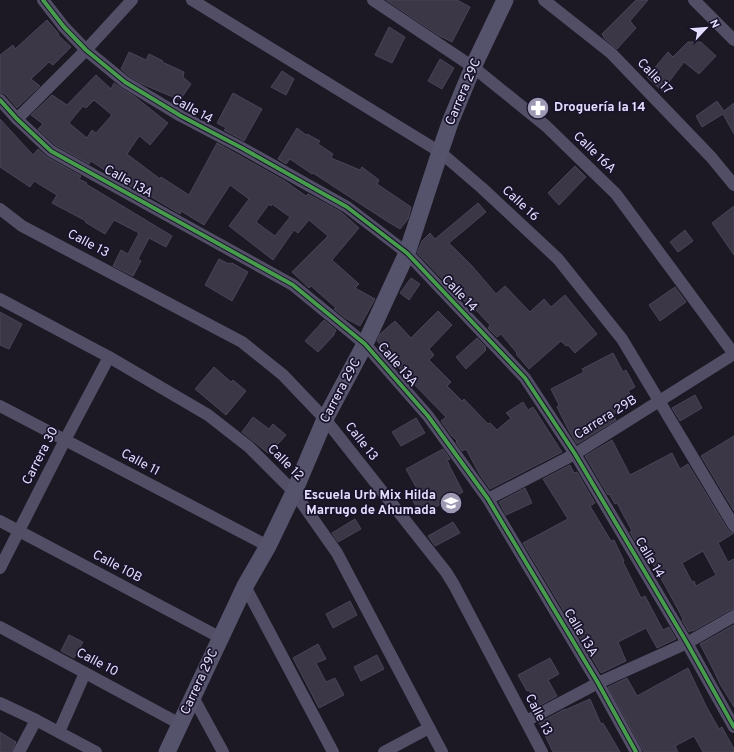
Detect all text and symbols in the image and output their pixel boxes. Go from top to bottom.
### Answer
north arrow [686,8,726,48]
text: N [706,17,722,31]
street label: Carrera 29C [443,56,485,128]
street label: Calle 17 [633,56,675,98]
street label: Calle 14 [169,92,215,128]
pharmacy icon: Droguería la 14 [525,95,551,121]
place label: Droguería la 14 [554,100,646,116]
street label: Calle 16A [569,129,619,177]
street label: Calle 13A [101,162,155,202]
street label: Calle 16 [498,183,542,225]
street label: Calle 13 [64,226,112,262]
street label: Calle 14 [438,272,480,316]
street label: Calle 13A [373,340,421,391]
street label: Carrera 29C [317,356,365,426]
street label: Carrera 29B [572,392,640,444]
street label: Calle 13 [341,419,381,465]
street label: Carrera 30 [20,424,62,488]
street label: Calle 12 [263,441,307,485]
street label: Calle 11 [118,446,162,480]
place label: Escuela Urb Mix Hilda Marrugo de Ahumada [304,488,436,519]
school or university icon: Escuela Urb Mix Hilda Marrugo de Ahumada [438,490,464,516]
street label: Calle 14 [631,535,667,581]
street label: Calle 10B [89,547,145,587]
street label: Calle 13A [559,606,601,660]
street label: Calle 10 [73,645,121,681]
street label: Carrera 29C [178,646,222,718]
street label: Calle 13 [521,691,555,739]

